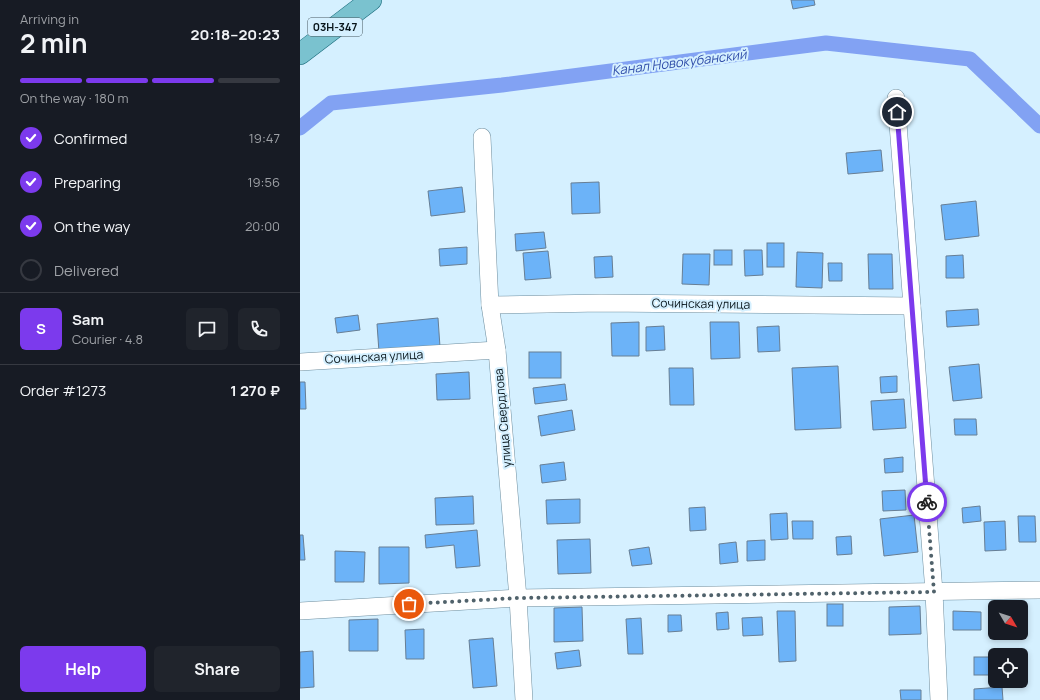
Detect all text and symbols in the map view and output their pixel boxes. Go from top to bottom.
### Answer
text: Arriving in [20,10,79,28]
road number: 03Н-347 [308,18,362,36]
text: 20:18–20:23 [191,24,280,45]
text: 2 min [20,25,88,61]
water label: Канал Новокубанский [611,45,749,79]
text: On the way · 180 m [20,89,128,107]
pin [880,95,914,129]
icon: home [886,101,908,123]
icon: check [20,127,42,149]
text: Confirmed [54,128,127,149]
text: 19:47 [249,129,280,147]
icon: check [20,171,42,193]
text: Preparing [54,172,121,193]
text: 19:56 [247,173,280,191]
icon: check [20,215,42,237]
text: On the way [54,216,130,237]
text: 20:00 [245,217,280,235]
text: Delivered [54,260,119,281]
street label: Сочинская улица [652,294,750,313]
button: chat [186,308,228,350]
button: phone [238,308,280,350]
text: Sam [72,309,104,330]
text: S [36,318,46,339]
text: Courier · 4.8 [72,330,143,348]
street label: Сочинская улица [324,345,424,368]
street label: улица Свердлова [490,368,515,468]
text: Order #1273 [20,380,106,401]
text: 1 270 ₽ [230,380,280,401]
courier [907,482,947,522]
icon: bike [916,491,938,513]
pin [392,587,426,621]
icon: bag [398,593,420,615]
north arrow [988,600,1028,640]
map controls [988,600,1028,688]
button: Help [20,646,146,692]
button: Share [154,646,280,692]
button: locate [988,648,1028,688]

